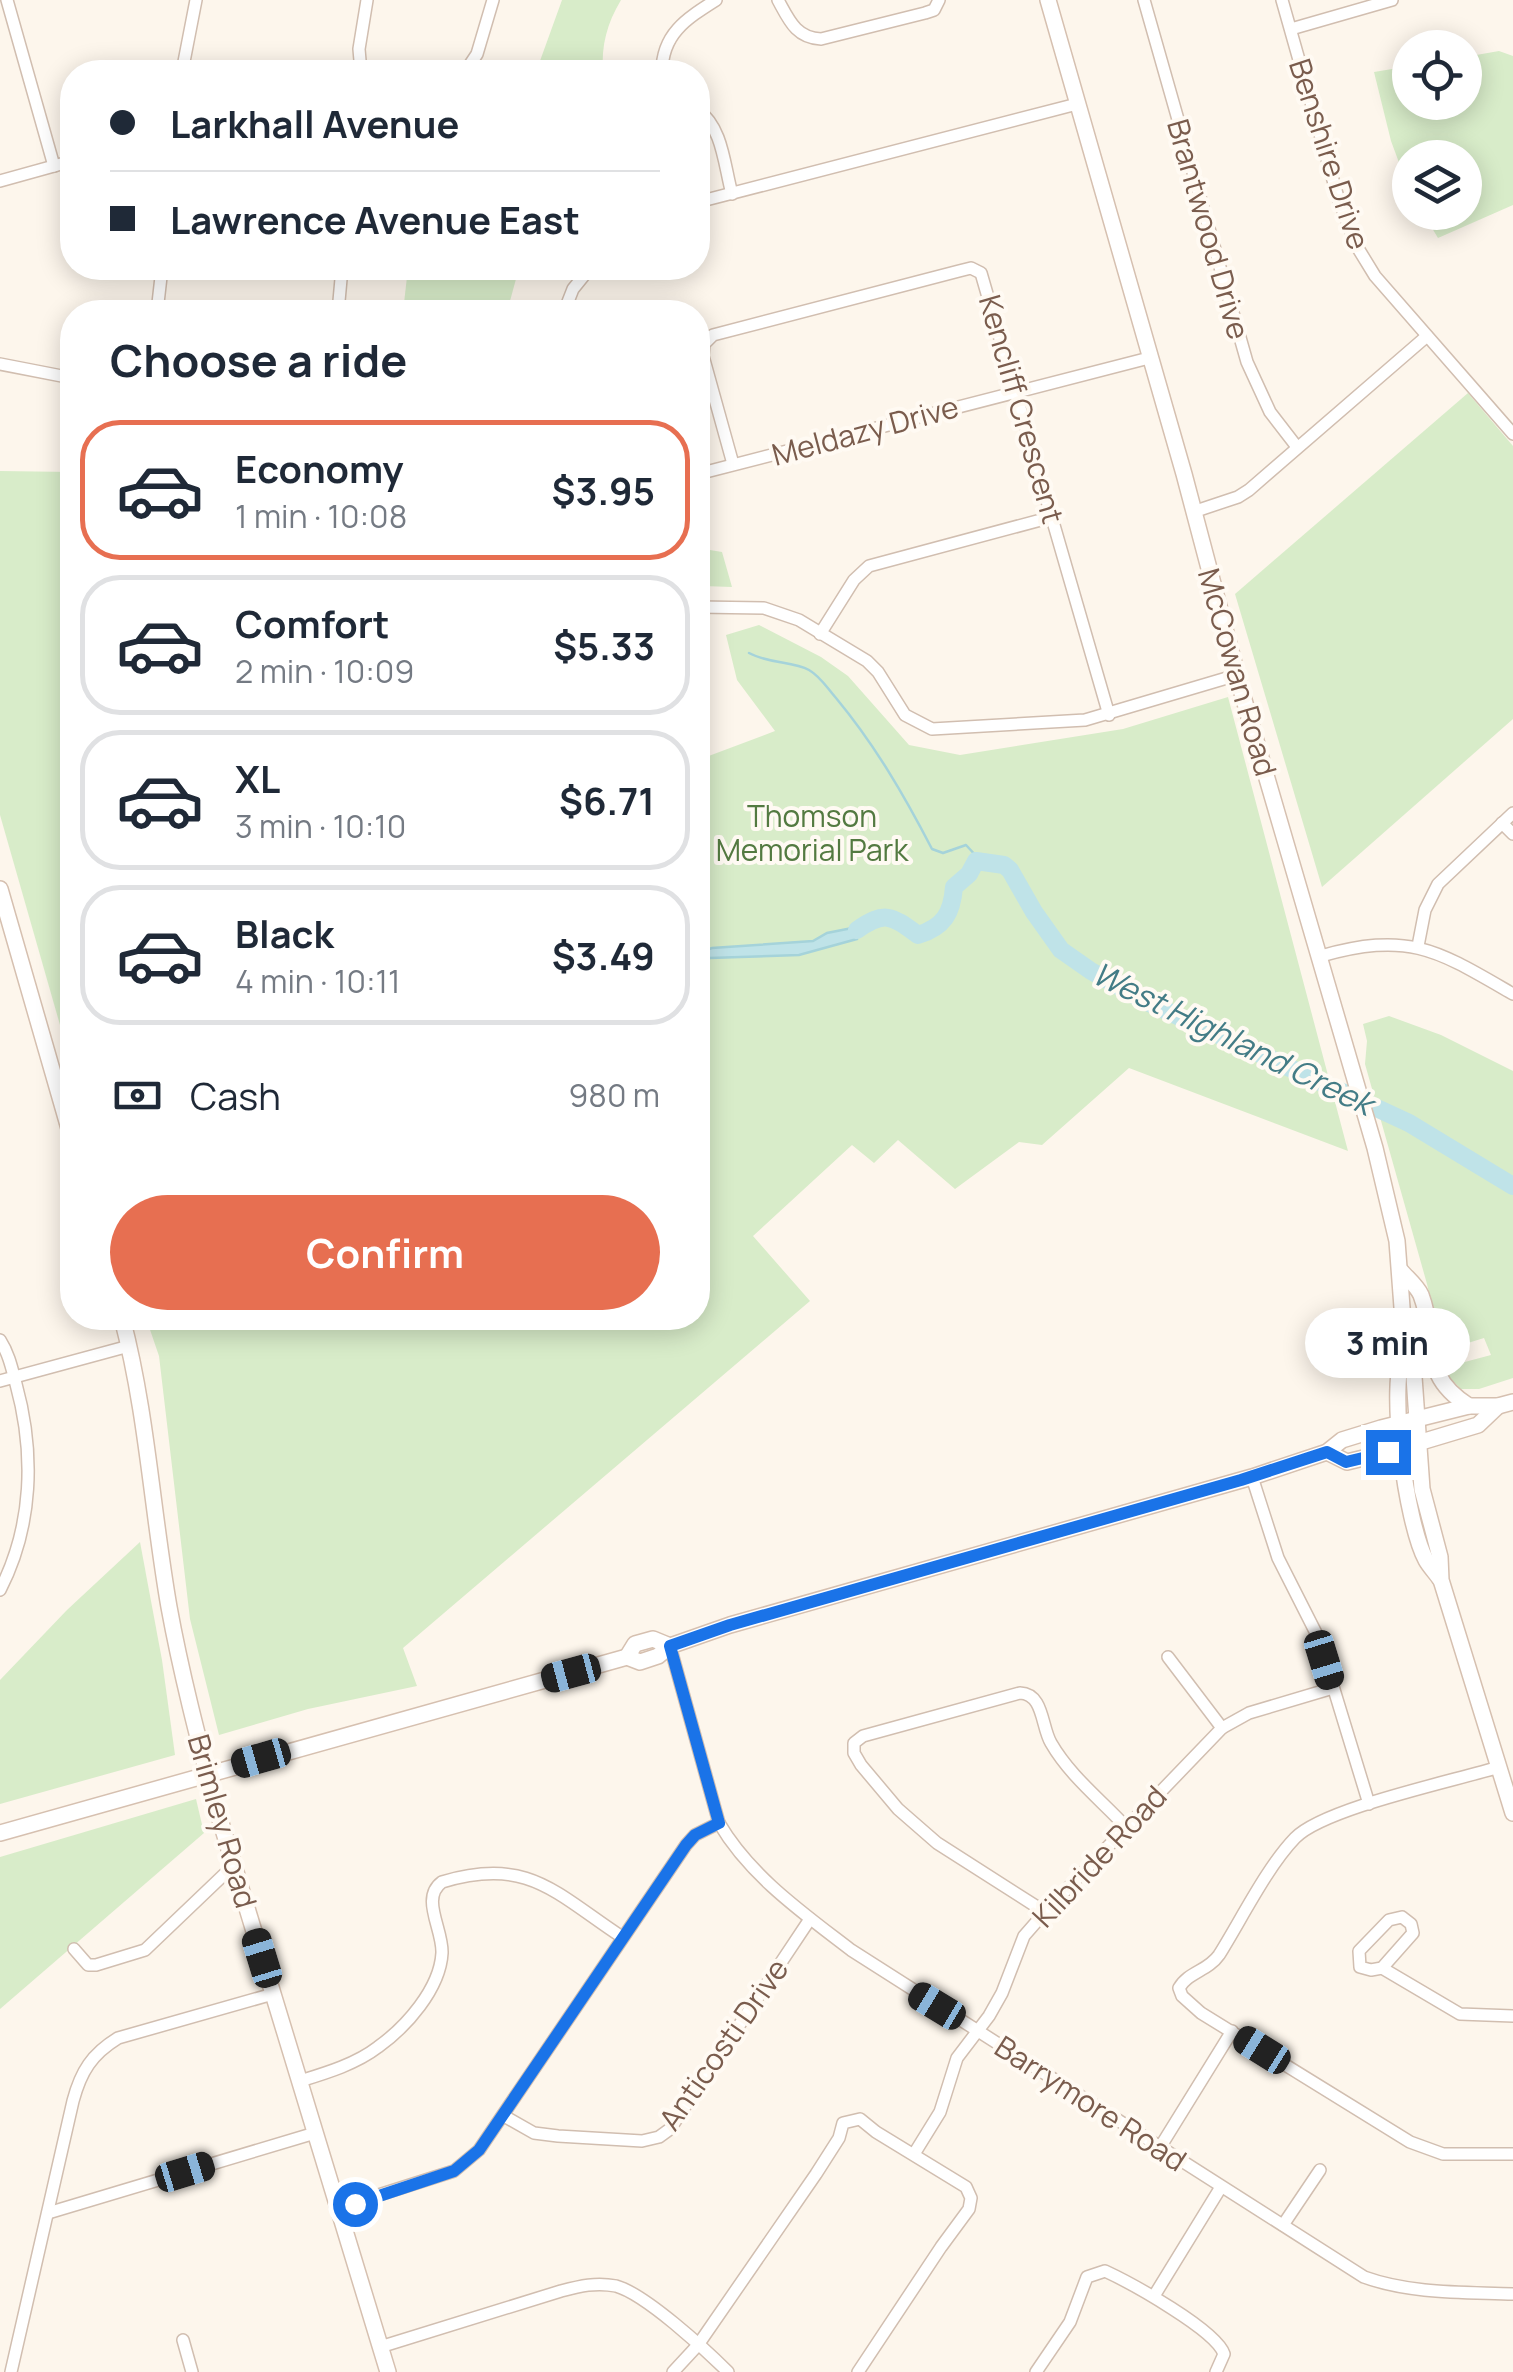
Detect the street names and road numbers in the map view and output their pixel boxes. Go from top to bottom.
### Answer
street label: Benshire Drive [1280,53,1380,255]
street label: Brantwood Drive [1158,114,1260,344]
street label: Kencliff Crescent [970,290,1074,528]
street label: Meldazy Drive [767,385,963,475]
street label: McCowan Road [1189,563,1287,781]
street label: Brimley Road [179,1729,267,1913]
street label: Kilbride Road [1023,1776,1175,1936]
street label: Anticosti Drive [649,1950,797,2138]
street label: Barrymore Road [987,2026,1195,2180]

